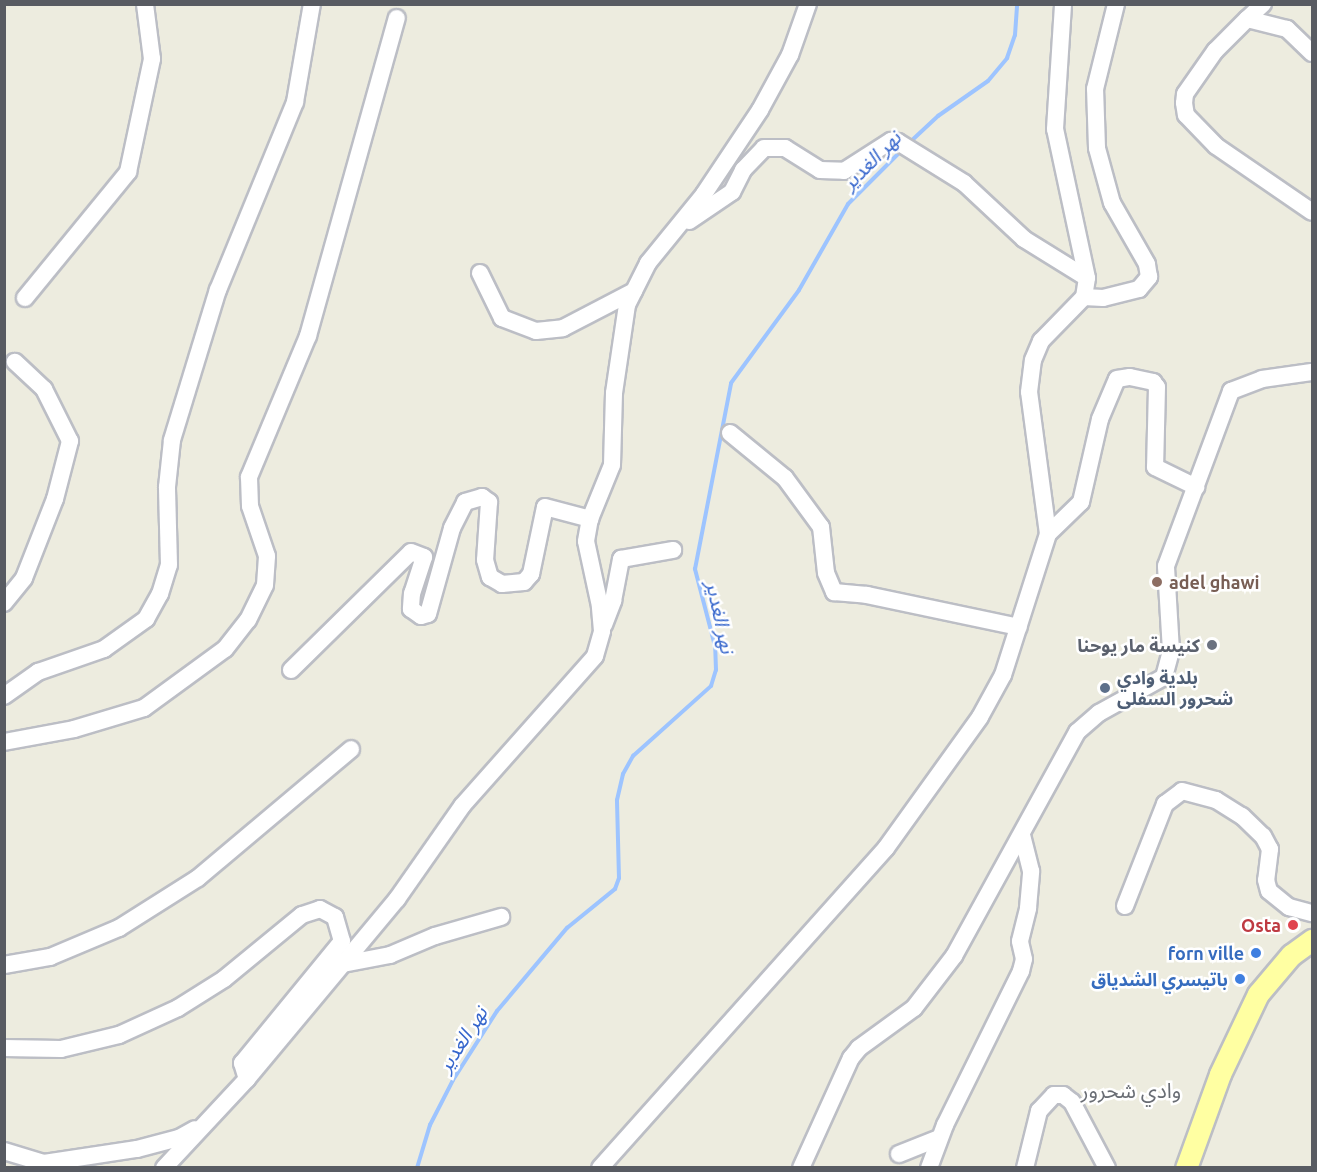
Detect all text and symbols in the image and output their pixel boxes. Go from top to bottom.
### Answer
water label: نهر الغدير [837,126,905,194]
place label: adel ghawi [1169,571,1259,593]
marker: adel ghawi [1150,575,1164,589]
water label: نهر الغدير [702,579,740,655]
place label: كنيسة مار يوحنا [1077,634,1200,656]
marker: كنيسة مار يوحنا [1205,638,1219,652]
place label: بلدية وادي شحرور السفلى [1117,667,1233,710]
marker: بلدية وادي شحرور السفلى [1098,681,1112,695]
place label: Osta [1241,914,1281,936]
marker: Osta [1286,918,1300,932]
place label: forn ville [1168,942,1244,964]
marker: forn ville [1249,946,1263,960]
place label: باتيسري الشدياق [1091,968,1228,990]
marker: باتيسري الشدياق [1233,972,1247,986]
water label: نهر الغدير [432,1002,492,1076]
district label: وادي شحرور [1081,1077,1181,1103]

